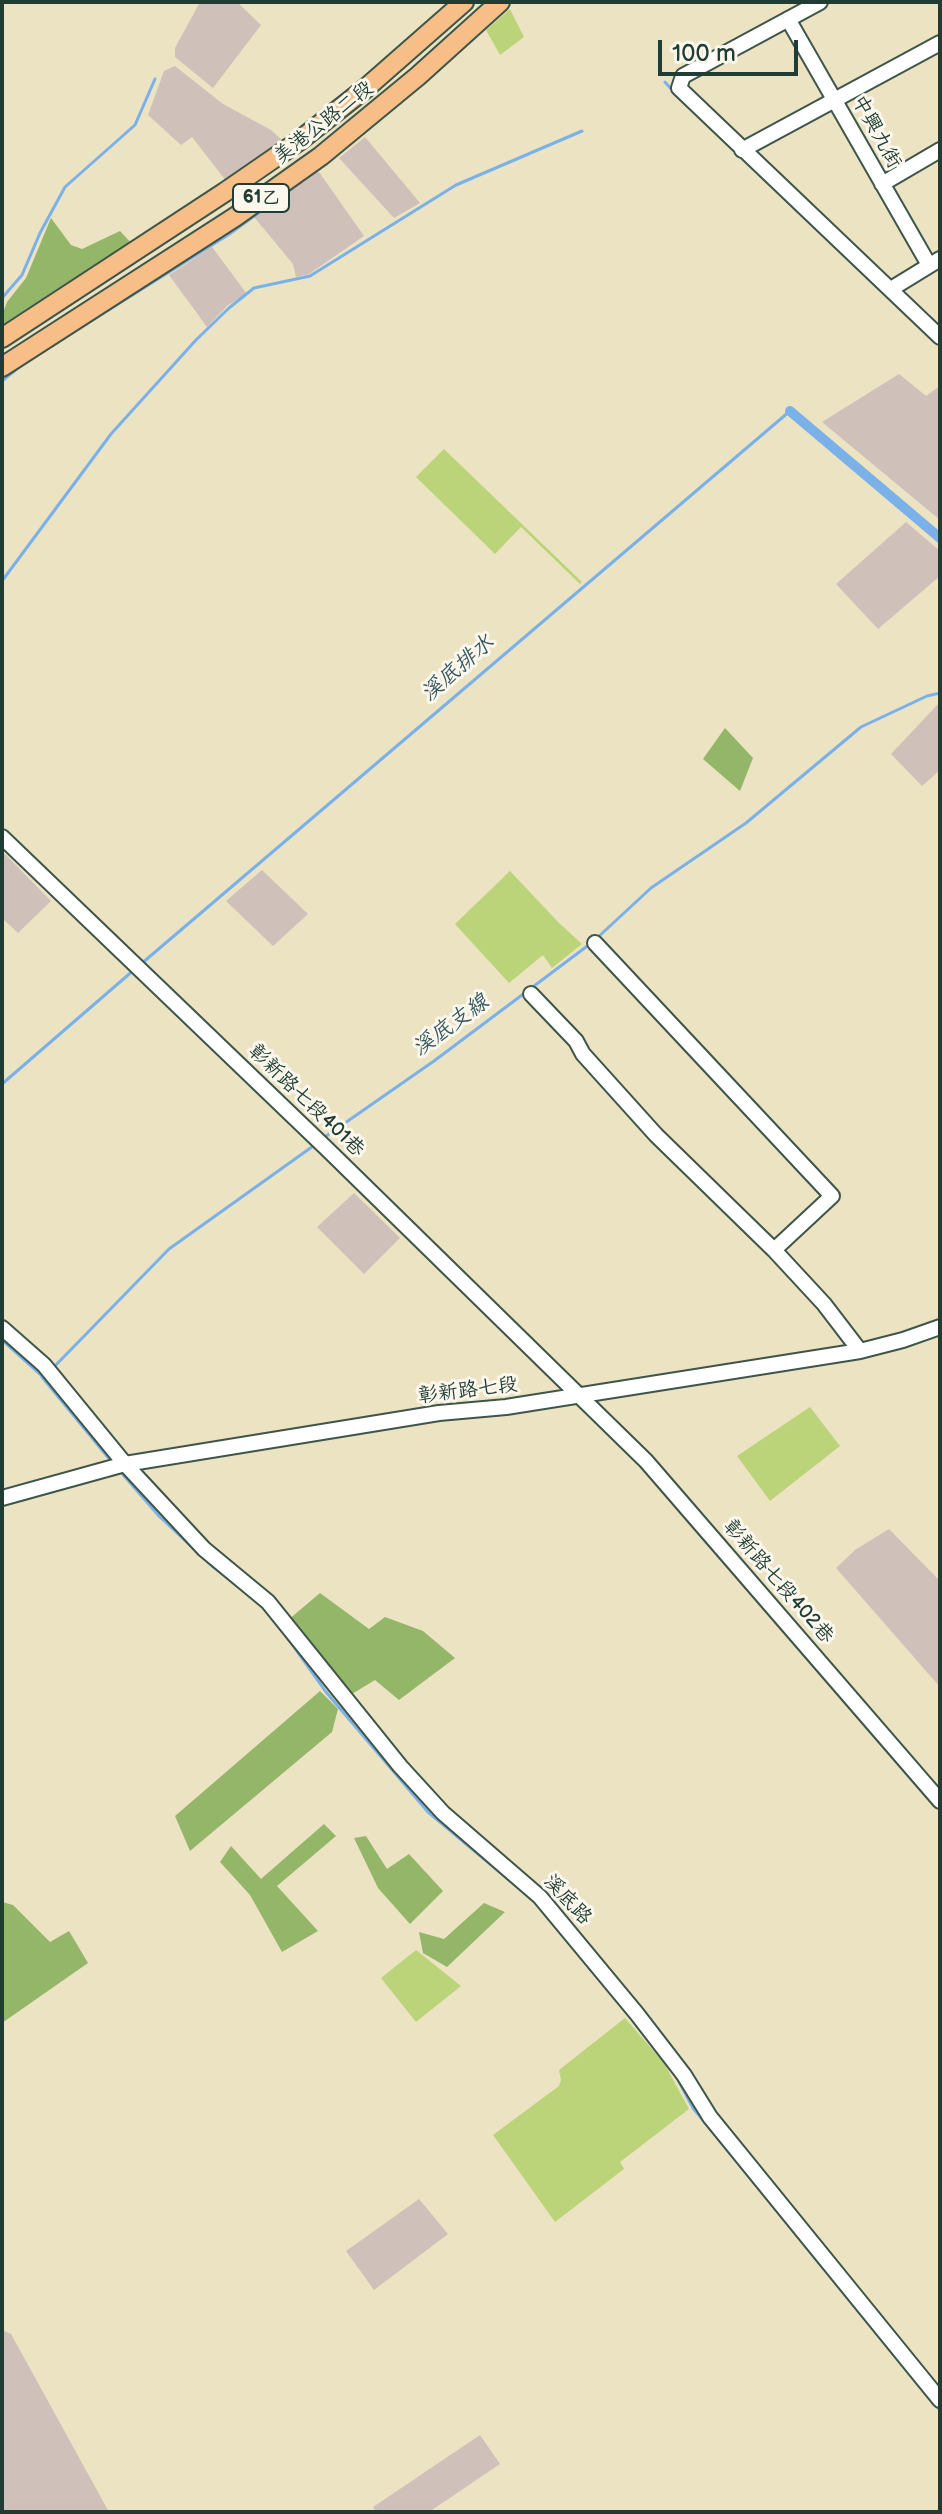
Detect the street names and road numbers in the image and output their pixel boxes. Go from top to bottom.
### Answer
street label: 美港公路二段 [269,77,379,169]
street label: 中興九街 [846,91,906,173]
road number: 61乙 [233,184,289,212]
street label: 彰新路七段401巷 [243,1040,369,1162]
street label: 彰新路七段 [417,1373,519,1409]
street label: 彰新路七段402巷 [718,1515,838,1649]
street label: 溪底路 [538,1870,596,1930]

